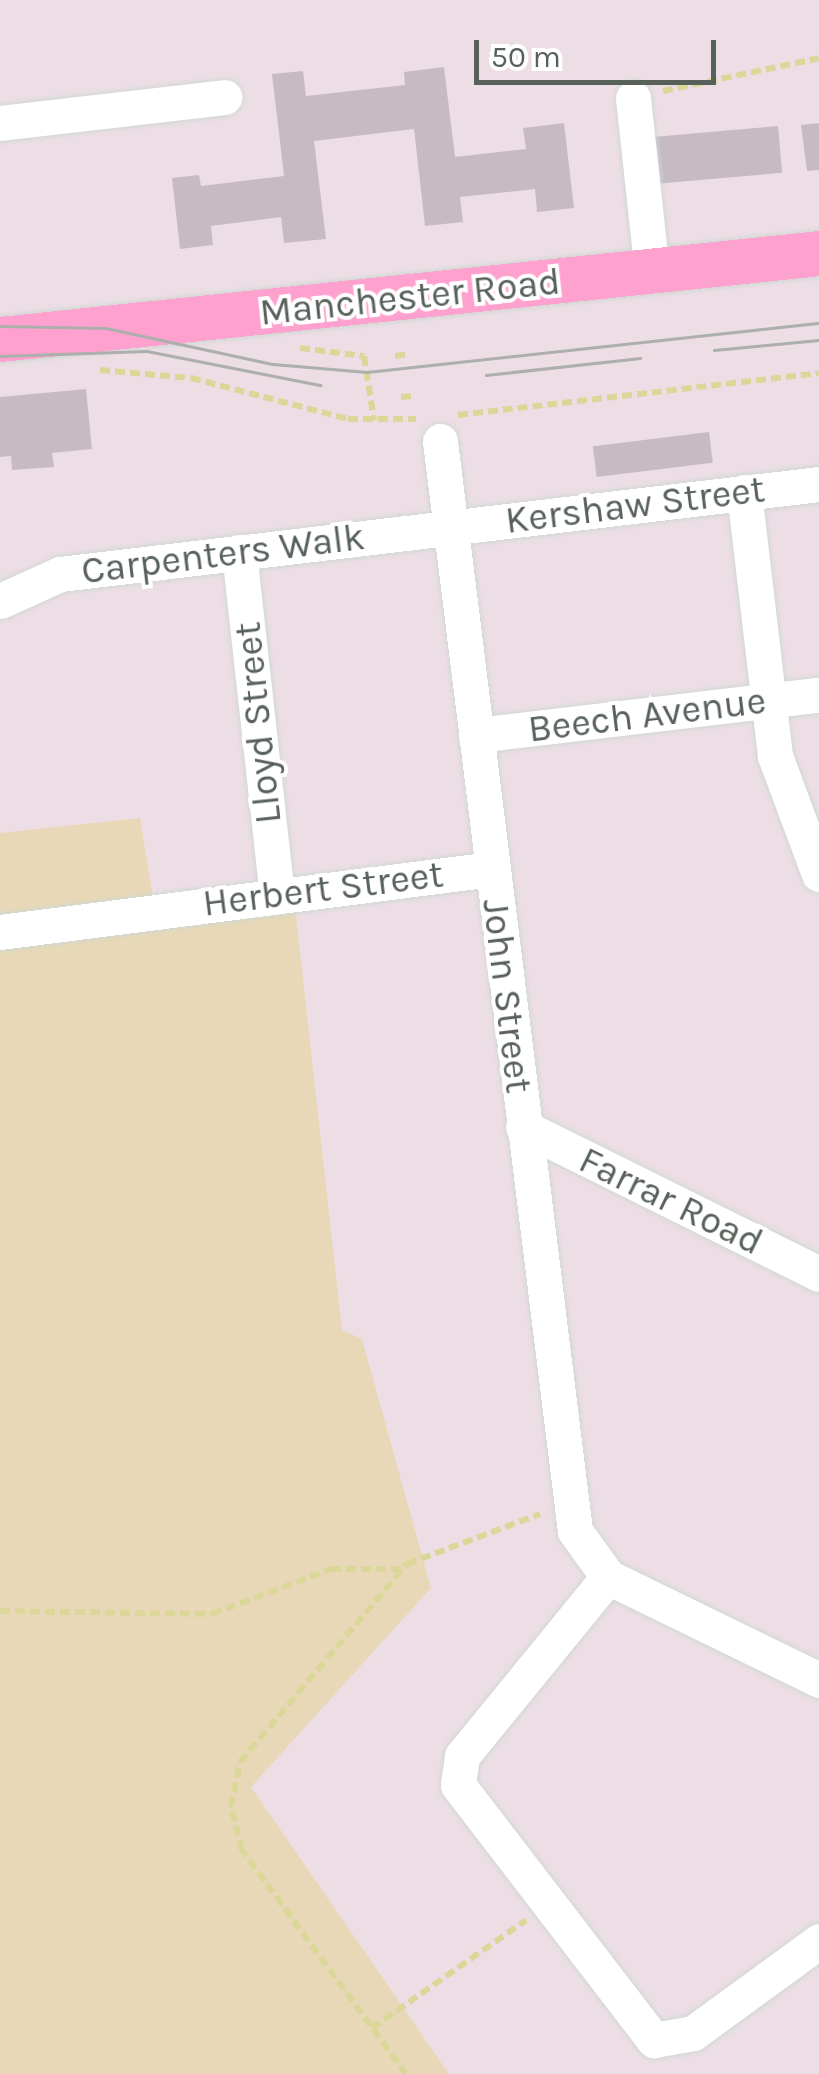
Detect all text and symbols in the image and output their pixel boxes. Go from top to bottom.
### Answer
scale bar [479,20,722,82]
text: 50 m [491,39,561,75]
street label: Manchester Road [257,259,563,335]
street label: Kershaw Street [503,466,767,544]
street label: Carpenters Walk [79,514,367,594]
street label: Lloyd Street [225,620,291,826]
street label: Beech Avenue [525,678,769,752]
street label: Herbert Street [200,852,446,926]
street label: John Street [472,896,542,1096]
street label: Farrar Road [572,1137,770,1265]

